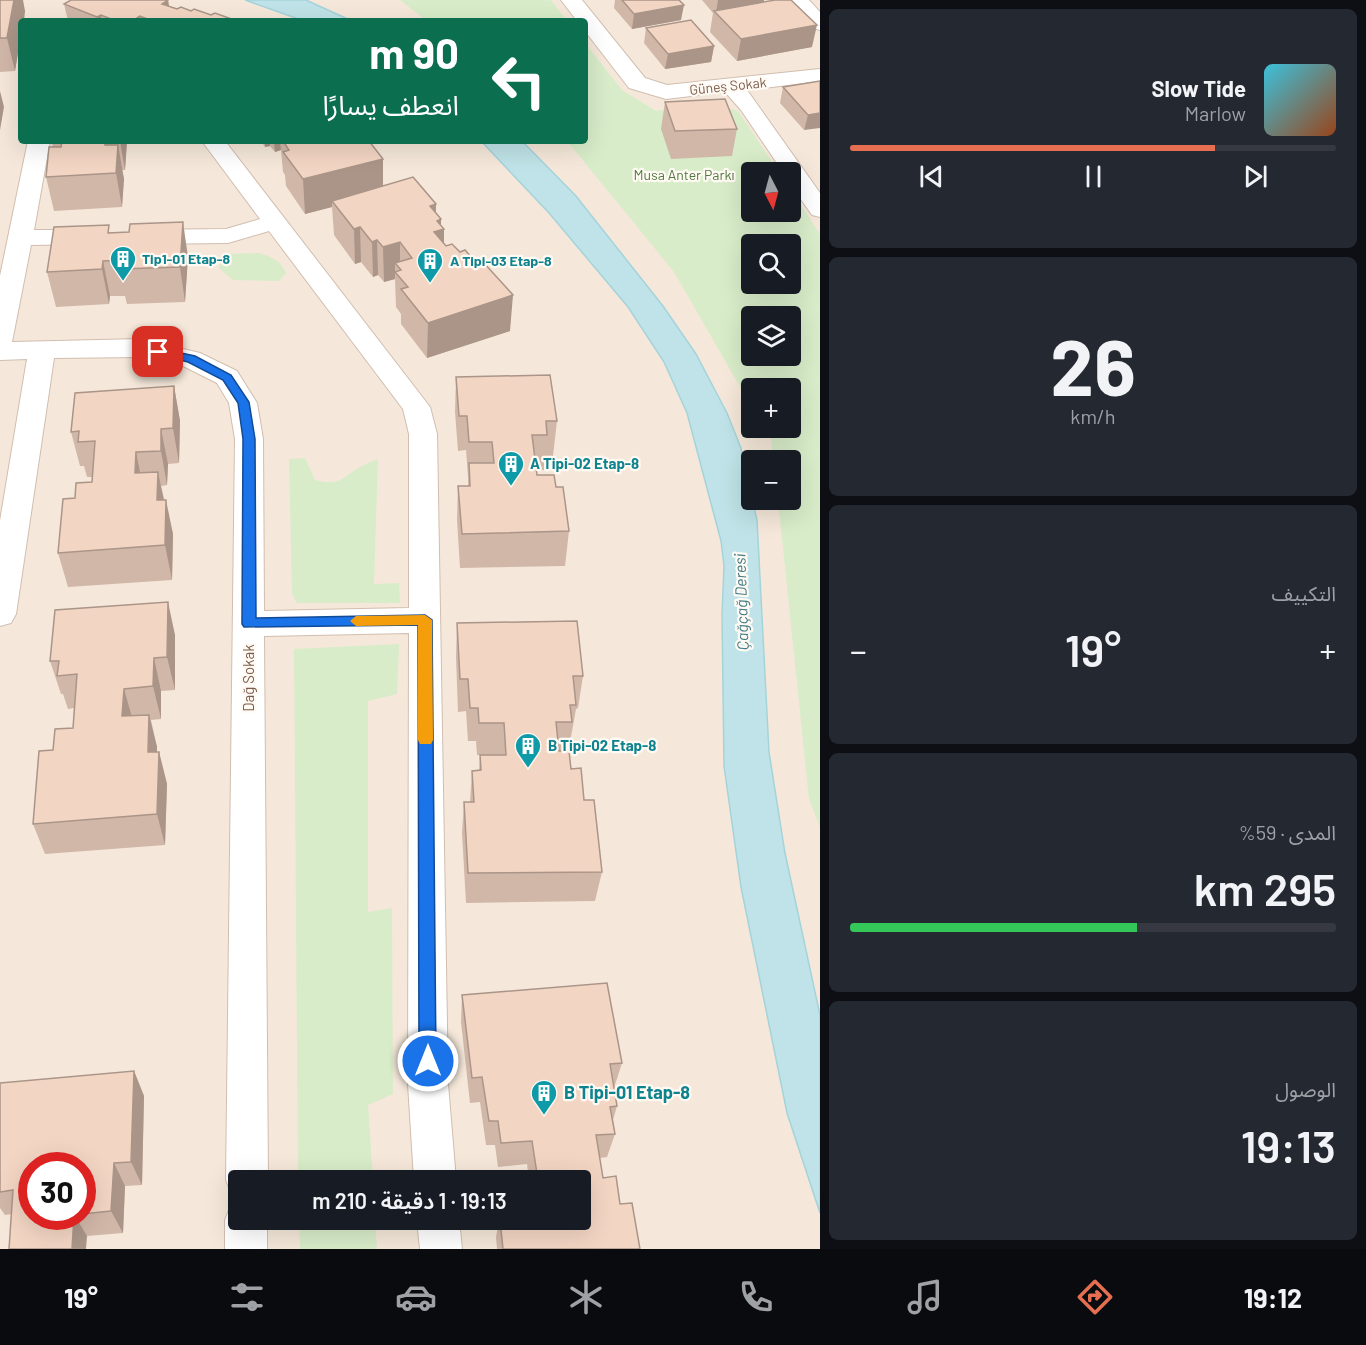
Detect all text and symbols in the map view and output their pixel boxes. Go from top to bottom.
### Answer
text: 90 m [369,27,459,77]
icon: left [480,42,558,120]
street label: Güneş Sokak [689,73,767,98]
text: Slow Tide [1151,75,1246,101]
text: انعطف يسارًا [322,88,459,120]
text: Marlow [1185,101,1246,125]
icon: previous [915,160,948,193]
icon: pause [1077,160,1110,193]
icon: next [1239,160,1272,193]
north arrow [741,162,801,222]
map controls [741,162,801,510]
park label: Musa Anter Parkı [634,166,734,183]
button: search [741,234,801,294]
building icon: Tip1-01 Etap-8 [108,244,138,282]
building icon: A Tipi-03 Etap-8 [415,246,445,284]
place label: Tip1-01 Etap-8 [142,250,230,267]
place label: A Tipi-03 Etap-8 [450,252,552,269]
button: layers [741,306,801,366]
text: 26 [1050,318,1136,412]
pin [132,326,183,377]
icon: arrive [141,335,174,368]
button: + [741,378,801,438]
text: km/h [1070,404,1116,428]
building icon: A Tipi-02 Etap-8 [496,449,526,487]
button: − [741,450,801,510]
place label: A Tipi-02 Etap-8 [530,454,639,472]
water label: Çağçağ Deresi [729,553,752,651]
text: التكييف [1272,581,1336,605]
text: 19° [1065,622,1121,676]
text: − [850,630,867,670]
text: + [1320,630,1336,670]
street label: Dağ Sokak [239,644,257,712]
building icon: B Tipi-02 Etap-8 [513,731,543,769]
place label: B Tipi-02 Etap-8 [548,736,656,754]
text: المدى · 59% [1239,820,1336,844]
text: 295 km [1194,861,1336,915]
position arrow [396,1029,460,1093]
text: الوصول [1275,1077,1336,1101]
building icon: B Tipi-01 Etap-8 [529,1078,559,1116]
place label: B Tipi-01 Etap-8 [564,1081,690,1103]
text: 19:13 [1241,1118,1336,1172]
speed limit sign: 30 [18,1152,96,1230]
text: 19:13 · 1 دقيقة · 210 m [312,1187,507,1213]
icon: filters [226,1276,268,1318]
icon: car [395,1276,437,1318]
icon: climate [565,1276,607,1318]
icon: phone [735,1276,777,1318]
icon: music [904,1276,946,1318]
icon: directions [1074,1276,1116,1318]
text: 19° [64,1281,98,1313]
text: 19:12 [1244,1281,1302,1313]

